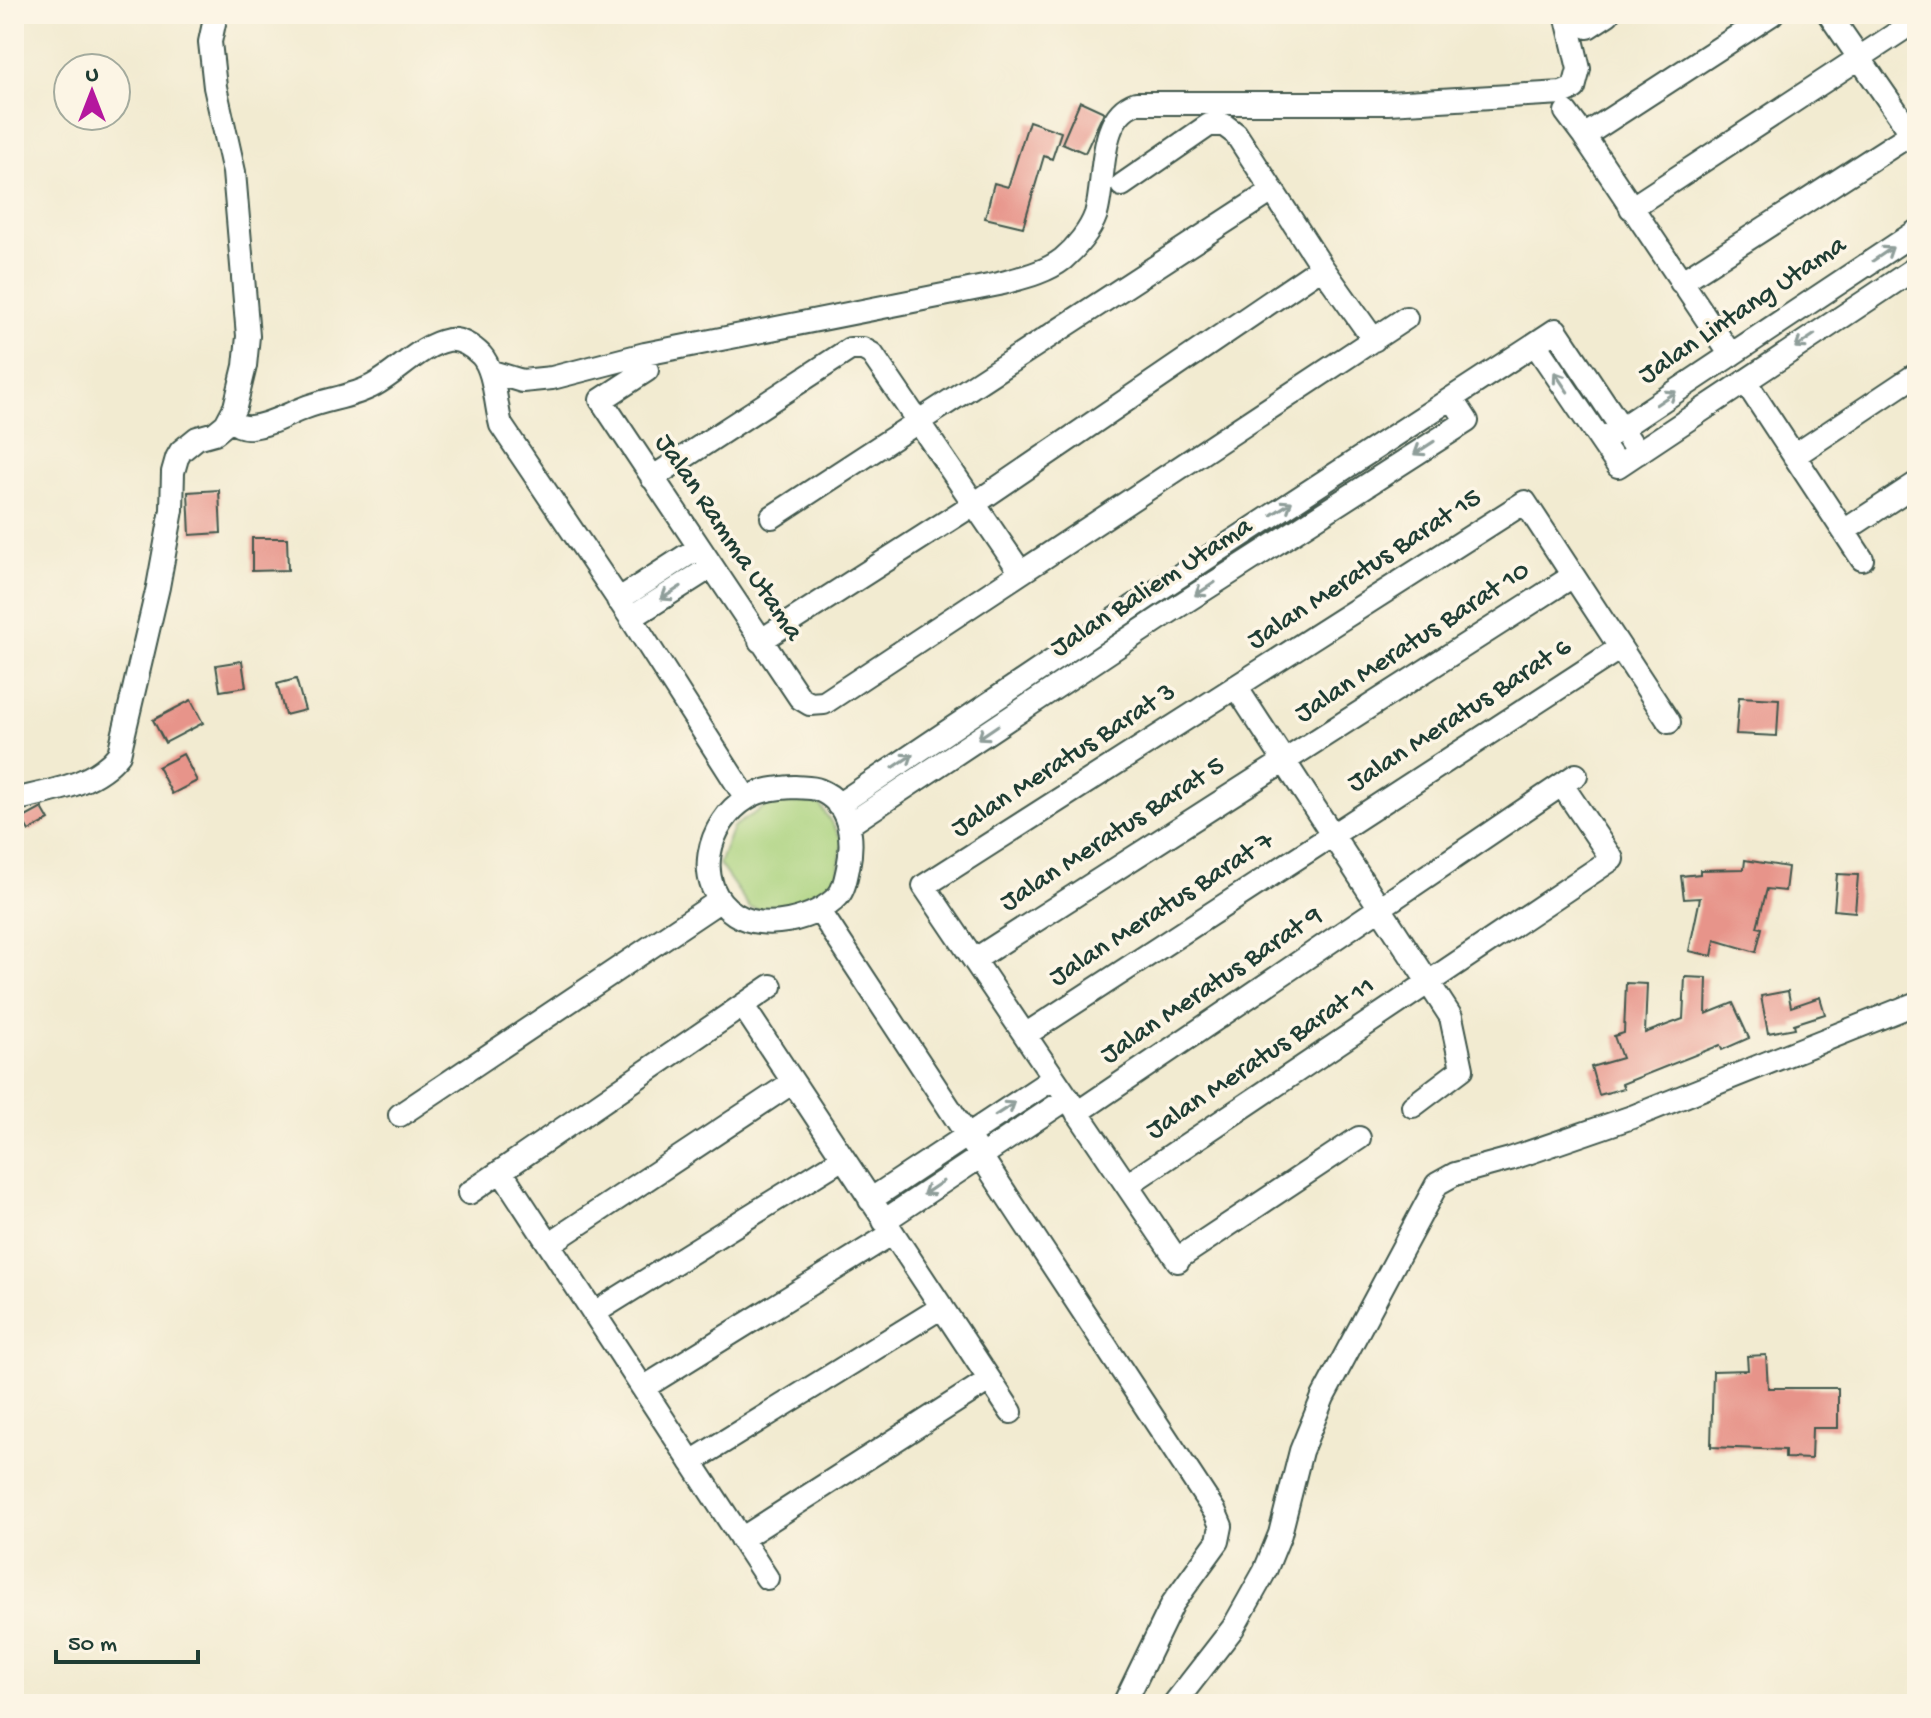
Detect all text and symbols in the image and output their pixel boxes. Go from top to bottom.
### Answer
north arrow [52,52,132,132]
text: U [86,63,99,89]
street label: Jalan Lintang Utama [1633,229,1854,393]
one-way arrow [1871,246,1893,262]
one-way arrow [1795,333,1817,349]
one-way arrow [1553,371,1569,393]
one-way arrow [1655,390,1677,407]
street label: Jalan Ramma Utama [646,428,810,649]
one-way arrow [1413,441,1436,457]
street label: Jalan Meratus Barat 15 [1242,482,1488,658]
one-way arrow [1271,500,1293,517]
street label: Jalan Baliem Utama [1045,510,1260,665]
street label: Jalan Meratus Barat 10 [1289,555,1537,731]
one-way arrow [1194,581,1217,597]
one-way arrow [660,585,683,601]
street label: Jalan Meratus Barat 6 [1342,631,1579,801]
street label: Jalan Meratus Barat 3 [946,676,1182,846]
one-way arrow [978,724,1000,741]
street label: Jalan Meratus Barat 5 [995,750,1231,920]
one-way arrow [891,753,913,769]
street label: Jalan Meratus Barat 7 [1044,824,1282,995]
street label: Jalan Meratus Barat 9 [1095,900,1329,1072]
street label: Jalan Meratus Barat 11 [1140,970,1382,1148]
one-way arrow [993,1101,1016,1117]
one-way arrow [922,1180,945,1196]
scale bar [56,1614,198,1664]
text: 50 m [68,1631,117,1660]

